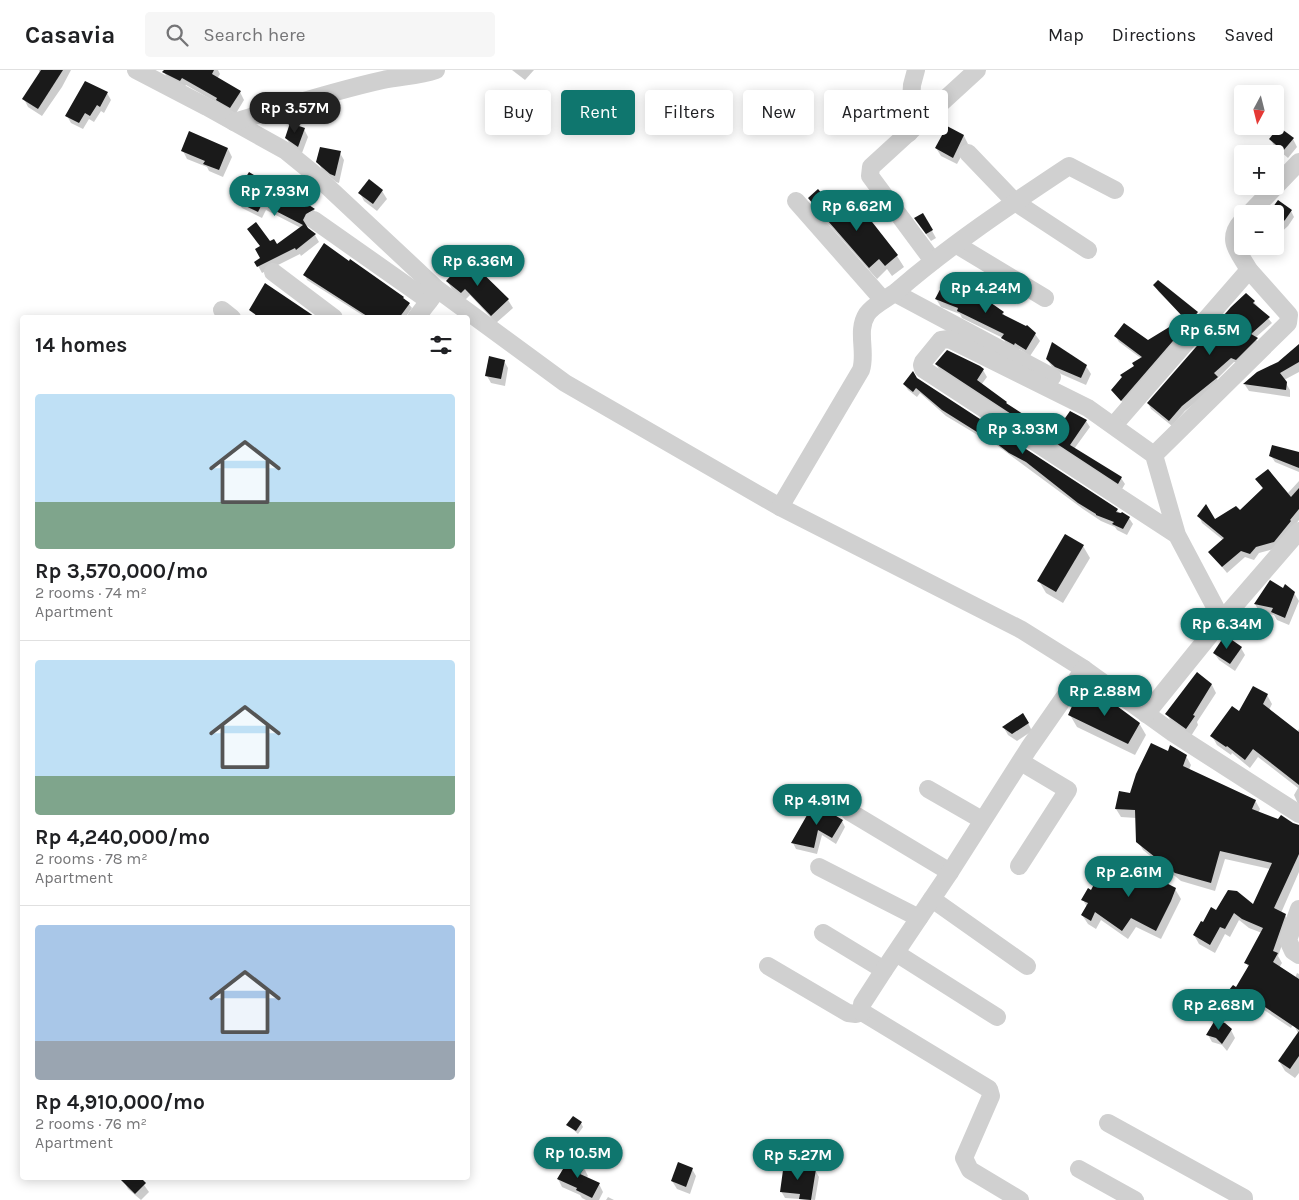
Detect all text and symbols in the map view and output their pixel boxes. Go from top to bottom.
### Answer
search box [145,12,495,57]
text: Casavia [25,21,115,49]
icon: search [163,21,191,49]
text: Search here [203,24,306,46]
text: Map [1048,24,1084,46]
text: Directions [1112,24,1196,46]
text: Saved [1224,24,1274,46]
north arrow [1234,85,1284,135]
map controls [1234,85,1284,255]
chip: Buy [485,90,551,135]
chip: Rent [561,90,635,135]
chip: Filters [645,90,733,135]
chip: New [743,90,814,135]
chip: Apartment [824,90,948,135]
pin: Rp 3.57M [243,92,347,134]
text: Rp 3.57M [261,98,329,117]
button: + [1234,145,1284,195]
pin: Rp 7.93M [223,174,327,217]
text: Rp 7.93M [240,181,310,200]
pin: Rp 6.62M [805,190,909,232]
text: Rp 6.62M [822,196,892,215]
button: − [1234,205,1284,255]
pin: Rp 6.36M [426,244,530,287]
text: Rp 6.36M [443,251,513,270]
pin: Rp 4.24M [934,272,1038,314]
text: Rp 4.24M [951,278,1021,297]
pin: Rp 6.5M [1164,314,1256,356]
text: Rp 6.5M [1180,320,1240,339]
icon: filters [427,331,455,359]
text: 14 homes [35,333,127,357]
pin: Rp 3.93M [971,412,1075,455]
text: Rp 3.93M [987,419,1059,438]
icon: home [200,427,290,517]
text: Rp 3,570,000/mo [35,559,208,583]
text: 2 rooms · 74 m² [35,583,147,602]
text: Apartment [35,602,113,621]
pin: Rp 6.34M [1175,608,1279,650]
text: Rp 6.34M [1192,614,1262,633]
pin: Rp 2.88M [1053,674,1157,717]
text: Rp 2.88M [1069,681,1141,700]
icon: home [200,692,290,782]
pin: Rp 4.91M [765,784,869,826]
text: Rp 4.91M [784,790,850,809]
text: Rp 4,240,000/mo [35,825,210,849]
text: 2 rooms · 78 m² [35,849,148,868]
pin: Rp 2.61M [1077,856,1181,898]
text: Rp 2.61M [1096,862,1162,881]
text: Apartment [35,868,113,887]
icon: home [200,957,290,1047]
pin: Rp 2.68M [1167,988,1271,1031]
text: Rp 2.68M [1183,995,1255,1014]
text: Rp 4,910,000/mo [35,1090,205,1114]
text: 2 rooms · 76 m² [35,1114,147,1133]
text: Apartment [35,1133,113,1152]
pin: Rp 10.5M [526,1136,630,1179]
pin: Rp 5.27M [746,1138,850,1181]
text: Rp 10.5M [545,1143,611,1162]
text: Rp 5.27M [764,1145,832,1164]

